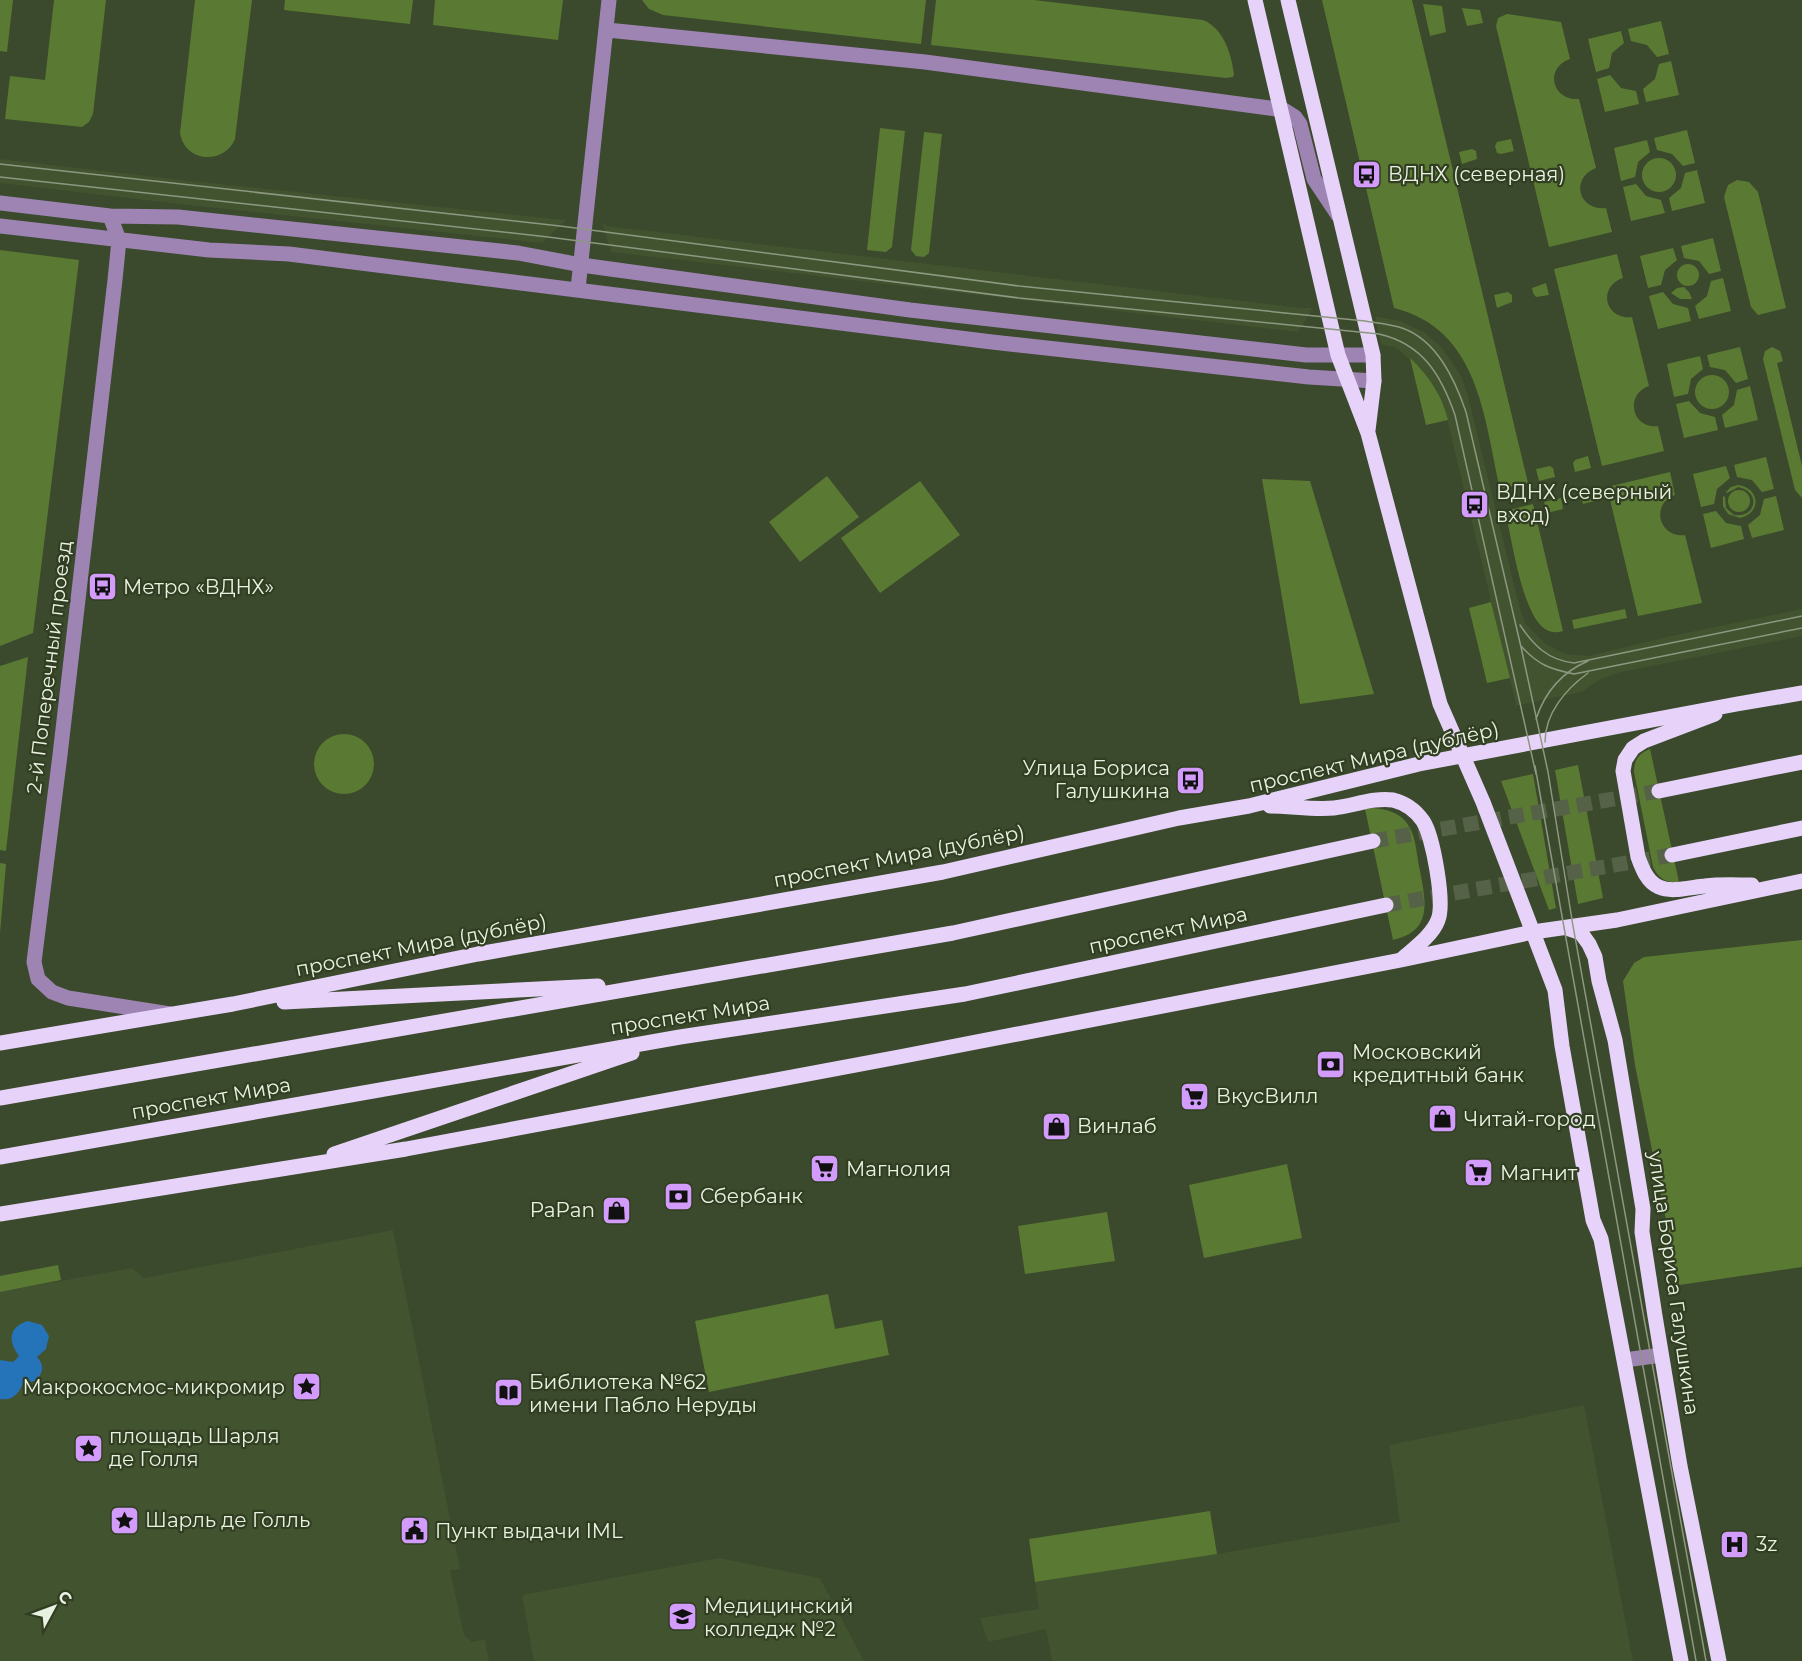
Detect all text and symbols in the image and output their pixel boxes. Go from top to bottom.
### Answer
bus stop icon: ВДНХ (северная) [1351,158,1383,190]
place label: ВДНХ (северная) [1388,162,1565,186]
place label: ВДНХ (северный вход) [1496,480,1672,527]
bus stop icon: ВДНХ (северный вход) [1459,488,1491,520]
street label: 2-й Поперечный проезд [22,539,76,795]
bus stop icon: Метро «ВДНХ» [86,571,118,603]
place label: Метро «ВДНХ» [123,575,274,599]
street label: проспект Мира (дублёр) [1247,717,1501,797]
place label: Улица Бориса Галушкина [1022,756,1170,803]
bus stop icon: Улица Бориса Галушкина [1175,764,1207,796]
street label: проспект Мира (дублёр) [771,820,1027,892]
street label: проспект Мира [1087,901,1249,959]
street label: проспект Мира (дублёр) [293,909,549,981]
street label: проспект Мира [608,991,772,1039]
place label: Московский кредитный банк [1352,1040,1524,1087]
bank icon: Московский кредитный банк [1315,1048,1347,1080]
street label: проспект Мира [129,1072,293,1124]
supermarket icon: ВкусВилл [1179,1080,1211,1112]
place label: ВкусВилл [1216,1084,1318,1108]
shop icon: Читай-город [1427,1103,1459,1135]
place label: Читай-город [1464,1107,1596,1131]
shop icon: Винлаб [1040,1110,1072,1142]
place label: Винлаб [1077,1114,1157,1138]
street label: улица Бориса Галушкина [1643,1149,1704,1416]
supermarket icon: Магнолия [809,1153,841,1185]
place label: Магнолия [846,1157,951,1181]
supermarket icon: Магнит [1463,1157,1495,1189]
place label: Магнит [1500,1161,1578,1185]
bank icon: Сбербанк [663,1180,695,1212]
place label: Сбербанк [700,1184,803,1208]
shop icon: PaPan [600,1194,632,1226]
place label: PaPan [530,1198,595,1222]
place label: Библиотека №62 имени Пабло Неруды [529,1370,757,1417]
place icon: Макрокосмос-микромир [290,1371,322,1403]
place label: Макрокосмос-микромир [23,1375,285,1399]
library icon: Библиотека №62 имени Пабло Неруды [492,1377,524,1409]
place label: площадь Шарля де Голля [109,1424,280,1471]
place icon: площадь Шарля де Голля [72,1432,104,1464]
place icon: Шарль де Голль [108,1504,140,1536]
place label: Шарль де Голль [145,1508,310,1532]
public building icon: Пункт выдачи IML [398,1515,430,1547]
place label: Пункт выдачи IML [435,1519,623,1543]
hospital icon: 3z [1719,1528,1751,1560]
place label: 3z [1756,1532,1778,1556]
north arrow [24,1577,84,1637]
text: С [54,1587,76,1608]
place label: Медицинский колледж №2 [704,1594,854,1641]
school or university icon: Медицинский колледж №2 [667,1601,699,1633]

